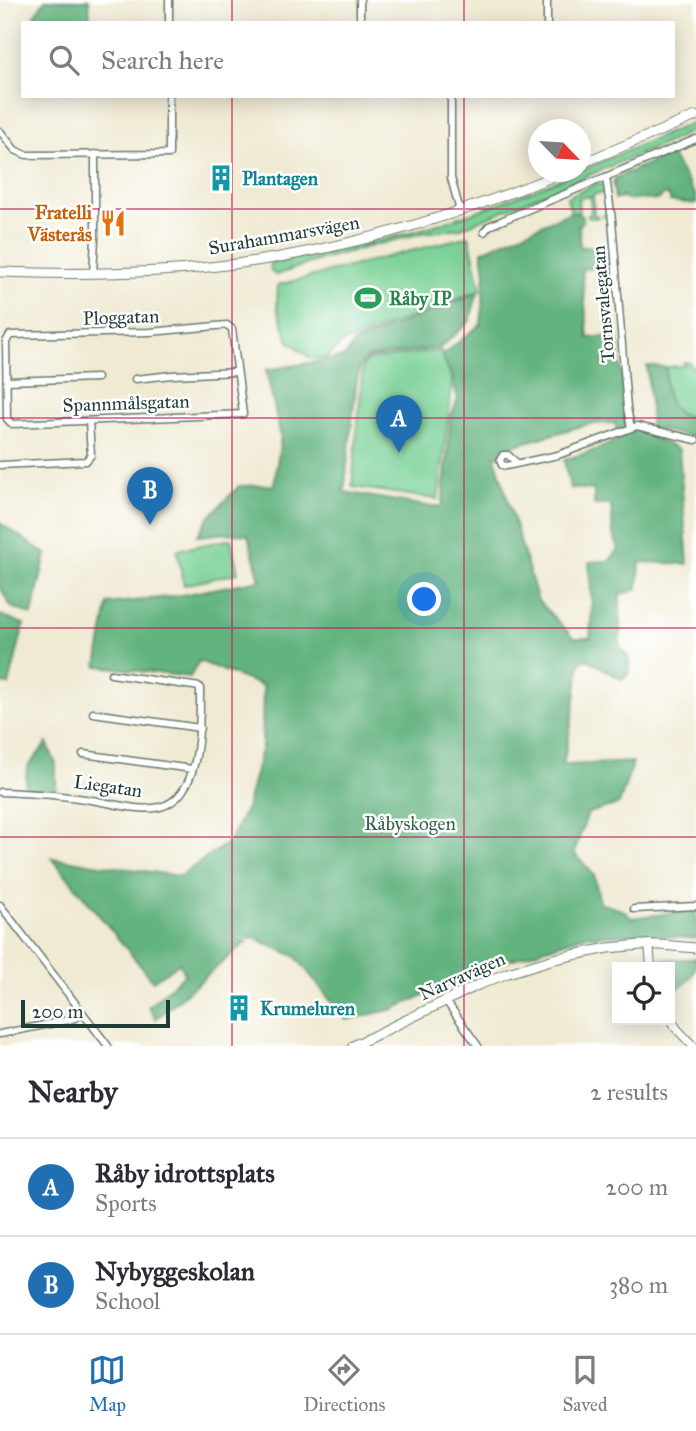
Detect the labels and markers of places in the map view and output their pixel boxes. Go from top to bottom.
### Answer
building icon: Plantagen [206,163,236,193]
place label: Plantagen [242,167,319,191]
place label: Fratelli Västerås [26,201,93,246]
restaurant icon: Fratelli Västerås [98,208,128,238]
sports icon: Råby IP [353,283,383,313]
place label: Råby IP [389,287,451,311]
pin: A [376,395,422,453]
pin: B [127,467,173,525]
building icon: Krumeluren [224,993,254,1023]
place label: Krumeluren [260,997,356,1020]

